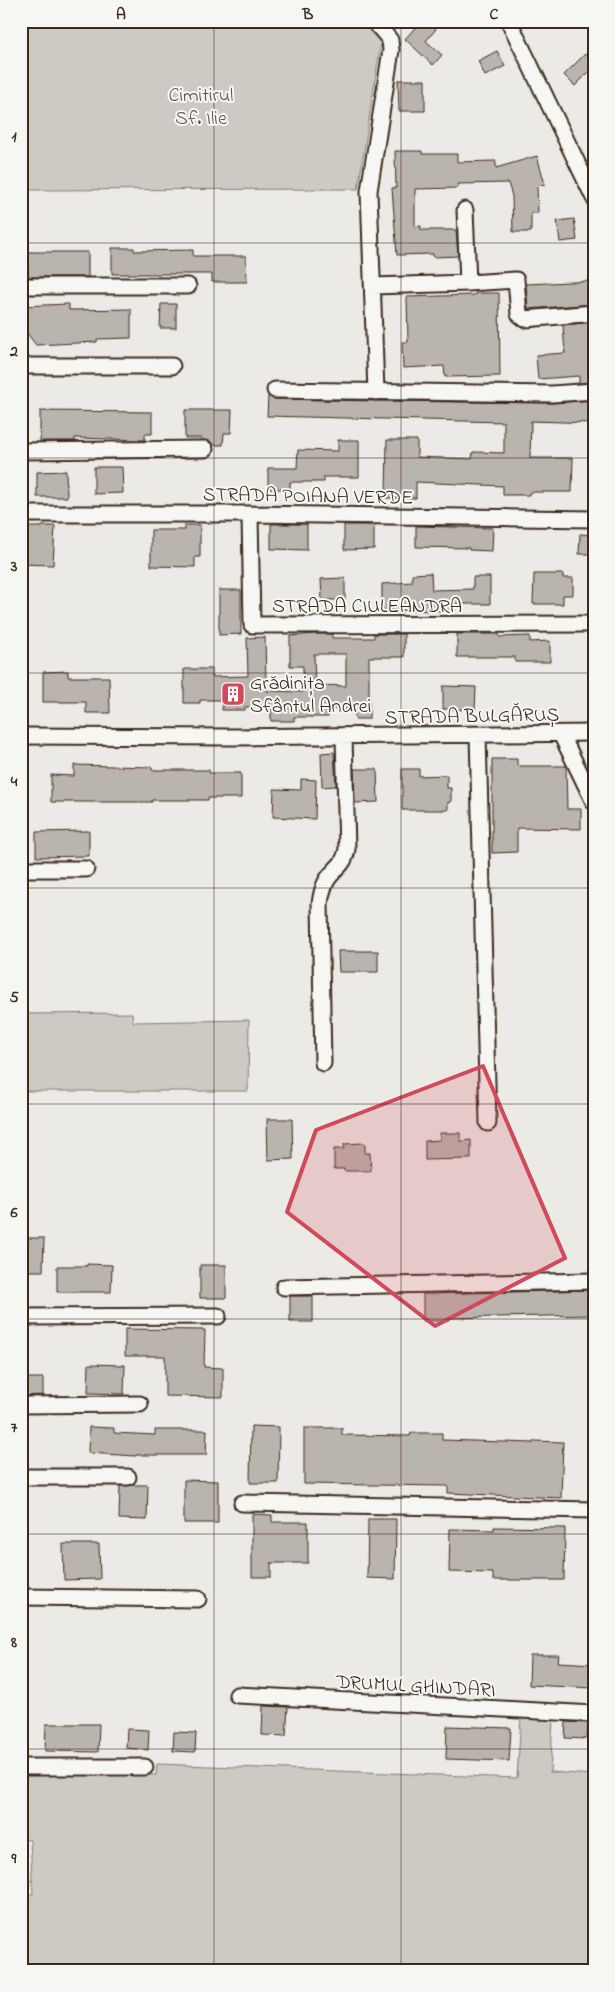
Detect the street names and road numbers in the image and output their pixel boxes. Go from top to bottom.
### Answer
street label: STRADA POIANA VERDE [203,481,413,514]
street label: STRADA CIULEANDRA [272,593,462,622]
street label: STRADA BULGĂRUȘ [385,701,560,734]
street label: DRUMUL GHINDARI [334,1669,496,1706]

